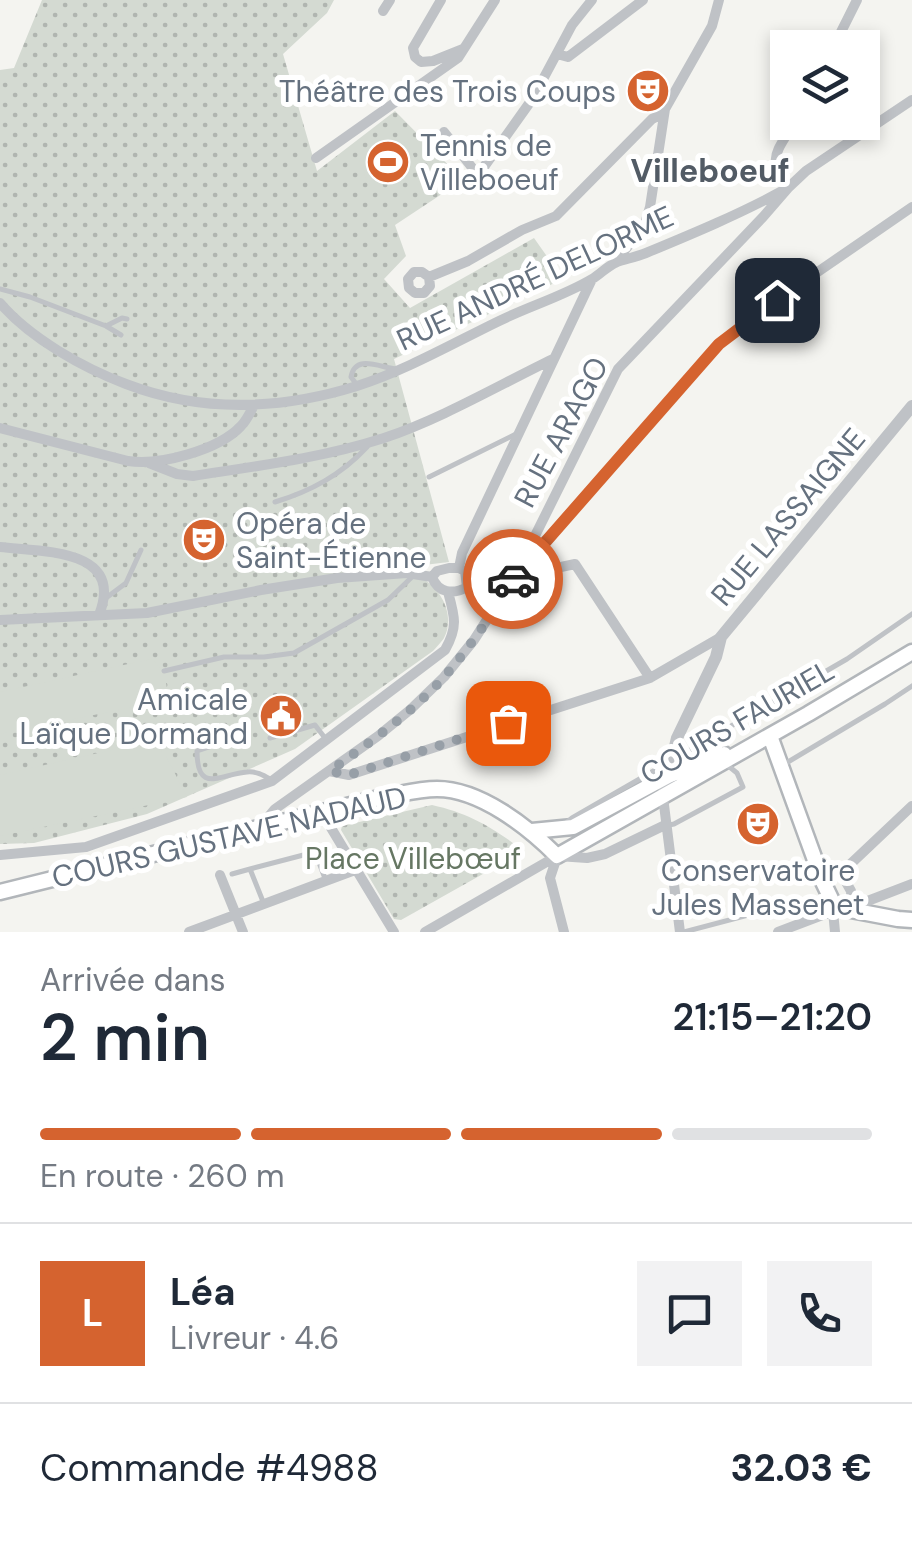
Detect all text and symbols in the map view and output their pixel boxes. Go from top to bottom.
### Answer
map controls [770,30,880,140]
button: layers [770,30,880,140]
theatre icon: Théâtre des Trois Coups [625,68,671,114]
place label: Théâtre des Trois Coups [279,72,616,111]
place label: Tennis de Villeboeuf [420,126,559,199]
sports icon: Tennis de Villeboeuf [365,139,411,185]
district label: Villeboeuf [630,150,790,192]
street label: RUE ANDRÉ DELORME [390,197,680,359]
pin [735,258,820,343]
icon: home [750,273,805,328]
street label: RUE ARAGO [505,350,617,514]
street label: RUE LASSAIGNE [702,420,874,614]
place label: Opéra de Saint-Étienne [236,504,427,577]
theatre icon: Opéra de Saint-Étienne [181,517,227,563]
courier [463,529,563,629]
icon: car [486,552,541,607]
street label: COURS FAURIEL [633,651,841,793]
place label: Amicale Laïque Dormand [20,680,248,753]
pin [466,681,551,766]
public building icon: Amicale Laïque Dormand [258,693,304,739]
icon: bag [481,696,536,751]
street label: COURS GUSTAVE NADAUD [48,777,410,897]
theatre icon: Conservatoire Jules Massenet [735,801,781,847]
park label: Place Villebœuf [305,839,521,878]
place label: Conservatoire Jules Massenet [651,851,865,924]
text: Arrivée dans [40,959,225,1001]
text: 21:15–21:20 [672,992,872,1042]
text: 2 min [40,996,210,1080]
text: En route · 260 m [40,1155,285,1197]
button: chat [637,1261,742,1366]
button: phone [767,1261,872,1366]
text: Léa [170,1267,235,1317]
text: L [82,1288,103,1338]
text: Livreur · 4.6 [170,1317,339,1359]
text: Commande #4988 [40,1443,379,1493]
text: 32.03 € [730,1443,872,1493]

